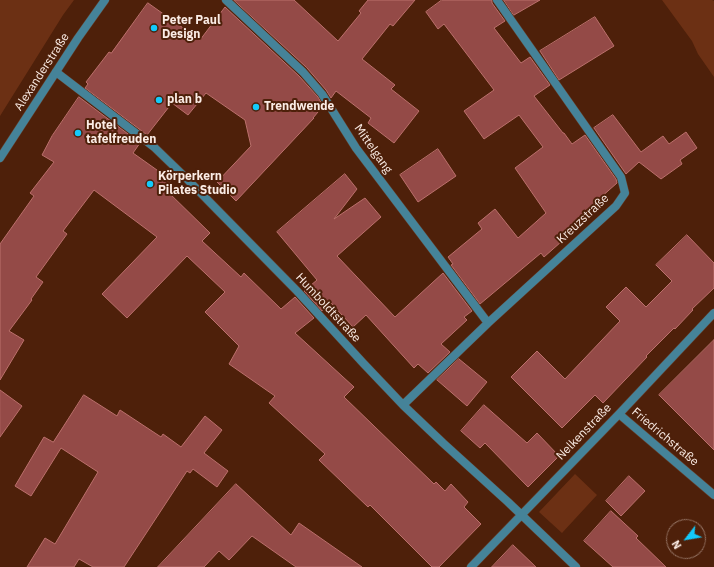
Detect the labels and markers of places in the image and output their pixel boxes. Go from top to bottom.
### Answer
place label: Peter Paul Design [162,14,221,42]
marker: Peter Paul Design [149,23,159,33]
place label: plan b [167,93,202,107]
marker: plan b [154,95,164,105]
place label: Trendwende [264,100,334,114]
marker: Trendwende [251,102,261,112]
place label: Hotel tafelfreuden [86,119,156,147]
marker: Hotel tafelfreuden [73,128,83,138]
place label: Körperkern Pilates Studio [158,170,237,198]
marker: Körperkern Pilates Studio [145,179,155,189]

